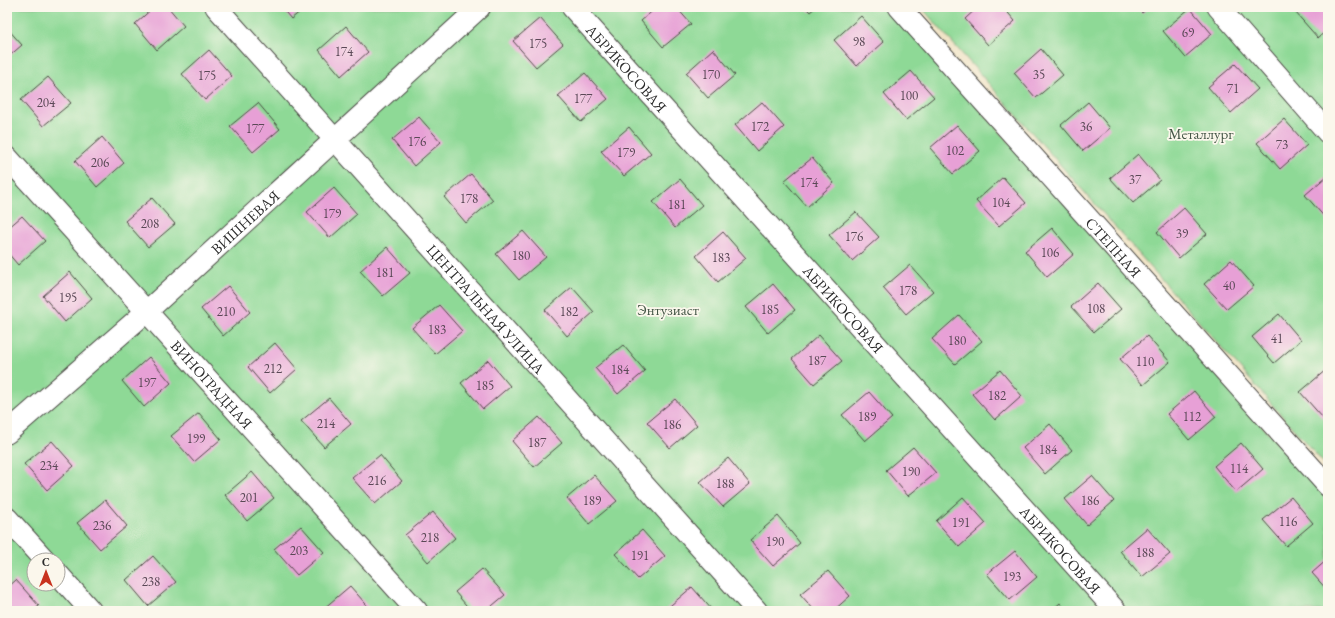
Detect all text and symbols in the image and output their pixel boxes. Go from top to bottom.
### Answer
street label: АБРИКОСОВАЯ [582,19,671,116]
house number: 69 [1182,24,1195,41]
house number: 98 [853,33,865,50]
house number: 175 [529,35,547,52]
house number: 174 [335,43,354,60]
house number: 170 [702,66,720,83]
house number: 35 [1033,66,1045,83]
house number: 175 [198,67,216,84]
house number: 71 [1227,80,1239,97]
house number: 100 [900,87,918,104]
house number: 177 [574,90,593,107]
house number: 204 [37,94,56,111]
house number: 172 [751,118,770,135]
house number: 36 [1080,118,1092,135]
house number: 177 [246,120,265,137]
park label: Металлург [1168,124,1234,143]
house number: 176 [408,133,426,150]
house number: 73 [1276,136,1288,153]
house number: 102 [946,142,965,159]
house number: 179 [617,144,636,161]
house number: 206 [91,154,109,171]
house number: 37 [1129,171,1142,188]
house number: 174 [800,174,819,191]
street label: ВИШНЕВАЯ [206,186,283,258]
house number: 178 [460,190,478,207]
house number: 104 [992,194,1011,211]
house number: 181 [668,196,686,213]
house number: 179 [323,205,342,222]
street label: СТЕПНАЯ [1082,213,1146,281]
house number: 208 [141,215,159,232]
house number: 39 [1176,225,1189,242]
house number: 176 [845,228,863,245]
street label: ЦЕНТРАЛЬНАЯ УЛИЦА [423,240,550,378]
house number: 106 [1041,244,1059,261]
house number: 180 [512,247,530,264]
house number: 183 [712,249,730,266]
street label: АБРИКОСОВАЯ [799,260,888,357]
house number: 181 [376,264,394,281]
house number: 40 [1223,277,1235,294]
house number: 178 [899,282,917,299]
house number: 195 [59,289,77,306]
park label: Энтузиаст [637,300,699,319]
house number: 108 [1087,300,1105,317]
house number: 185 [761,301,779,318]
house number: 210 [217,303,235,320]
house number: 182 [560,303,579,320]
house number: 183 [428,321,446,338]
house number: 41 [1271,330,1283,347]
house number: 180 [948,332,966,349]
street label: ВИНОГРАДНАЯ [167,336,257,432]
house number: 187 [808,352,827,369]
house number: 110 [1136,353,1154,370]
house number: 212 [264,360,283,377]
house number: 184 [611,361,630,378]
house number: 197 [138,374,157,391]
house number: 185 [476,377,494,394]
house number: 182 [988,387,1007,404]
house number: 189 [858,408,877,425]
house number: 112 [1183,408,1202,425]
house number: 214 [317,415,336,432]
house number: 186 [663,416,681,433]
house number: 199 [187,430,206,447]
house number: 187 [528,434,547,451]
house number: 184 [1039,441,1058,458]
house number: 234 [40,457,59,474]
house number: 114 [1230,460,1249,477]
house number: 190 [902,463,920,480]
house number: 216 [368,472,386,489]
house number: 188 [716,475,734,492]
house number: 201 [240,489,258,506]
house number: 189 [583,492,602,509]
house number: 186 [1081,492,1099,509]
street label: АБРИКОСОВАЯ [1015,501,1105,597]
house number: 116 [1279,513,1297,530]
house number: 191 [952,514,970,531]
house number: 236 [93,517,111,534]
house number: 218 [421,529,439,546]
house number: 190 [766,533,784,550]
house number: 203 [290,542,308,559]
house number: 188 [1136,544,1154,561]
house number: 191 [631,547,649,564]
north arrow [26,552,66,592]
text: С [42,555,50,569]
house number: 193 [1003,568,1021,585]
house number: 238 [142,573,160,590]

